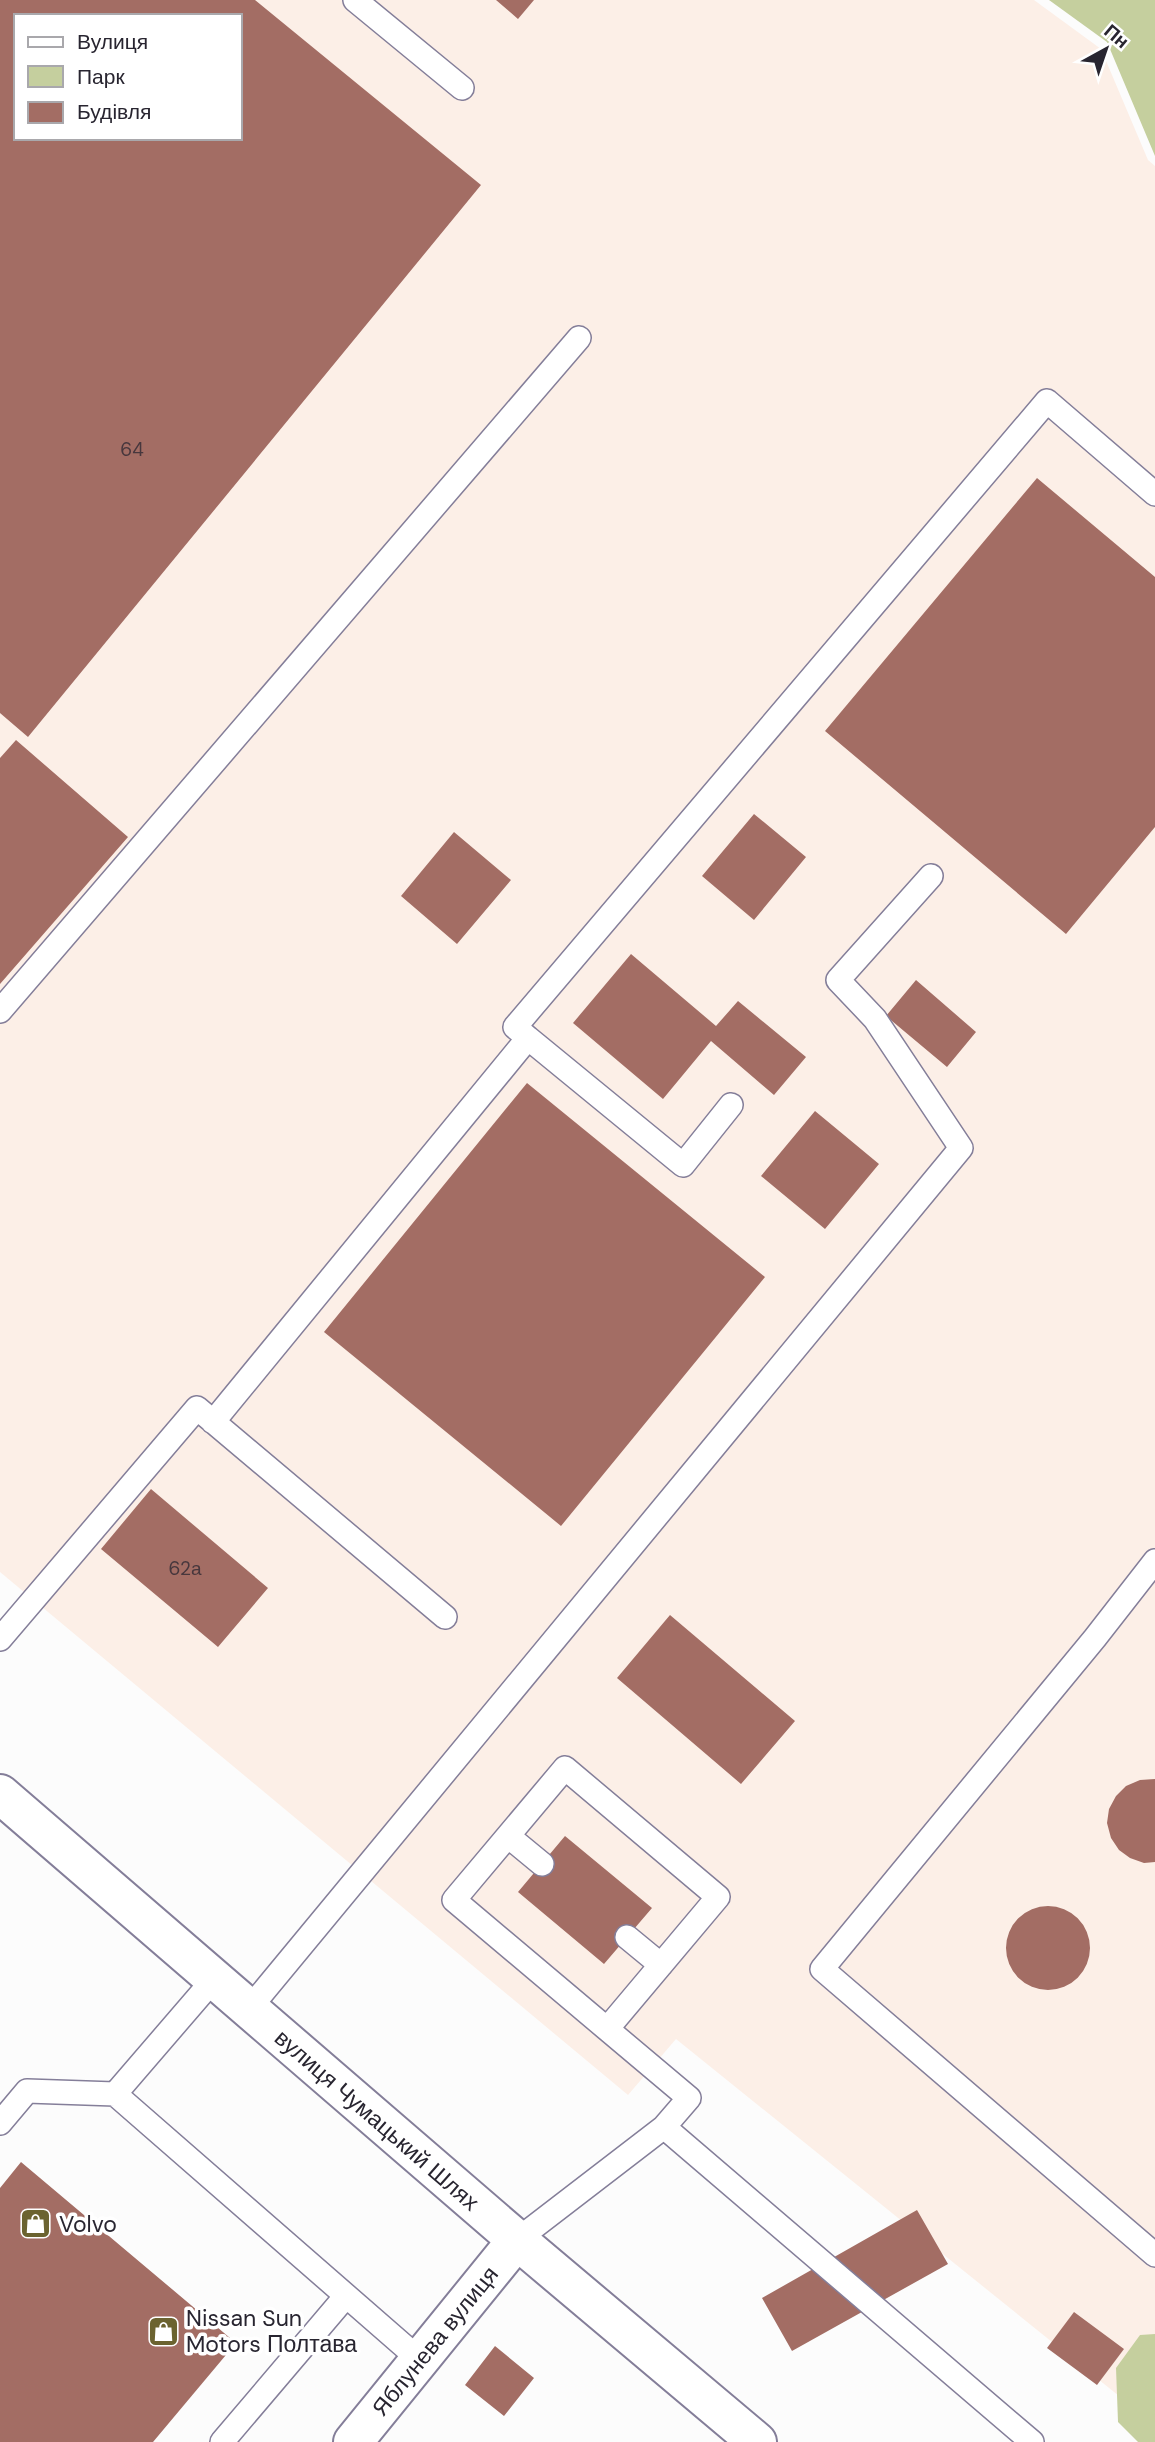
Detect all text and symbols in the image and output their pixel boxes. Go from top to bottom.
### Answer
legend [14,14,242,140]
north arrow [1071,14,1141,84]
text: Пн [1099,19,1134,54]
text: Вулиця [77,28,148,56]
text: Парк [77,63,125,91]
text: Будівля [77,98,151,126]
house number: 64 [120,437,144,462]
house number: 62а [169,1556,202,1581]
street label: вулиця Чумацький Шлях [269,2023,486,2217]
shop icon: Volvo [19,2207,53,2241]
place label: Volvo [59,2209,117,2239]
street label: Яблунева вулиця [365,2260,505,2422]
place label: Nissan Sun Motors Полтава [186,2303,357,2359]
shop icon: Nissan Sun Motors Полтава [146,2314,180,2348]

